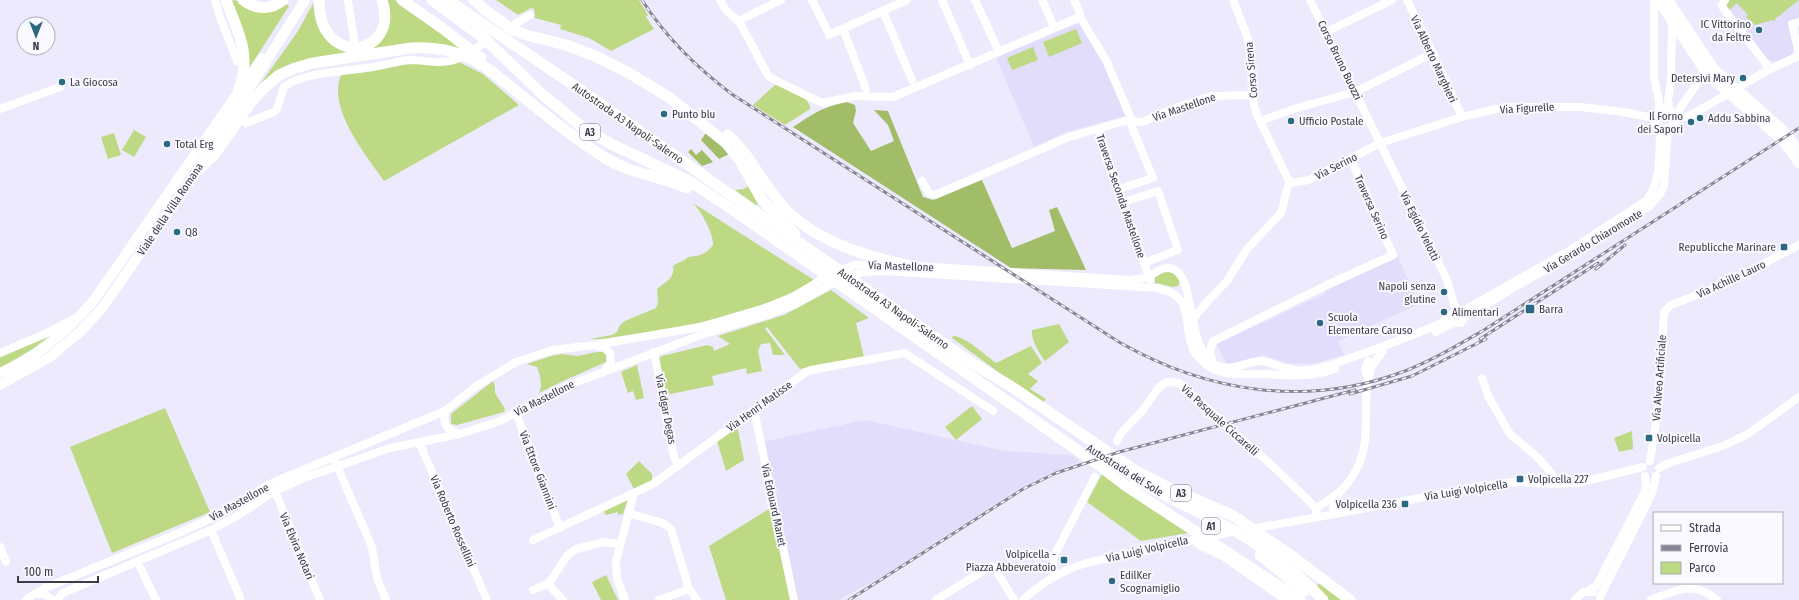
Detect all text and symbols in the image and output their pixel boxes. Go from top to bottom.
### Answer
street label: Via Alberto Marghieri [1408,14,1460,105]
north arrow [16,16,56,56]
street label: Corso Bruno Buozzi [1315,18,1364,102]
place label: IC Vittorino da Feltre [1701,18,1751,44]
marker: IC Vittorino da Feltre [1754,25,1764,35]
text: N [33,39,39,52]
street label: Corso Sirena [1243,41,1260,99]
place label: Detersivi Mary [1671,72,1735,85]
marker: Detersivi Mary [1738,73,1748,83]
place label: La Giocosa [70,76,118,89]
marker: La Giocosa [57,77,67,87]
street label: Autostrada A3 Napoli-Salerno [570,80,686,166]
street label: Via Mastellone [1151,91,1217,124]
street label: Via Figurelle [1499,101,1555,116]
place label: Punto blu [672,108,715,121]
marker: Punto blu [659,109,669,119]
place label: Il Forno dei Sapori [1637,110,1683,136]
place label: Addu Sabbina [1708,112,1770,125]
marker: Addu Sabbina [1695,113,1705,123]
place label: Ufficio Postale [1299,115,1363,128]
marker: Ufficio Postale [1286,116,1296,126]
marker: Il Forno dei Sapori [1686,117,1696,127]
road number: A3 [580,124,600,140]
street label: Traversa Seconda Mastellone [1093,132,1148,260]
place label: Total Erg [175,138,214,151]
marker: Total Erg [162,139,172,149]
street label: Via Serino [1313,150,1360,183]
street label: Viale della Villa Romana [135,161,206,258]
street label: Traversa Serino [1352,173,1392,242]
street label: Via Egidio Velotti [1397,189,1442,263]
street label: Via Gerardo Chiaromonte [1542,207,1645,276]
place label: Q8 [185,226,198,239]
marker: Q8 [172,227,182,237]
place label: Republicche Marinare [1679,241,1776,254]
marker: Republicche Marinare [1779,242,1789,252]
street label: Via Achille Lauro [1695,258,1768,301]
street label: Via Mastellone [868,259,934,274]
street label: Autostrada A3 Napoli-Salerno [835,266,952,352]
place label: Napoli senza glutine [1379,280,1436,306]
marker: Napoli senza glutine [1439,287,1449,297]
marker: Barra [1524,303,1536,315]
place label: Barra [1539,303,1563,316]
place label: Alimentari [1452,306,1499,319]
marker: Alimentari [1439,307,1449,317]
place label: Scuola Elementare Caruso [1328,311,1413,337]
marker: Scuola Elementare Caruso [1315,318,1325,328]
street label: Via Alveo Artificiale [1650,334,1669,422]
street label: Via Edgar Degas [652,373,679,445]
street label: Via Mastellone [512,378,576,419]
street label: Via Henri Matisse [724,378,795,435]
street label: Via Pasquale Ciccarelli [1178,382,1261,459]
street label: Via Ettore Giannini [517,429,559,512]
place label: Volpicella [1657,432,1701,445]
marker: Volpicella [1644,433,1654,443]
street label: Autostrada del Sole [1084,442,1166,499]
street label: Via Edouard Manet [758,463,789,548]
street label: Via Roberto Rossellini [427,473,478,569]
place label: Volpicella 227 [1528,473,1589,486]
marker: Volpicella 227 [1515,474,1525,484]
street label: Via Luigi Volpicella [1424,478,1508,503]
street label: Via Mastellone [207,481,271,524]
road number: A3 [1171,485,1191,501]
place label: Volpicella 236 [1335,498,1398,511]
marker: Volpicella 236 [1400,499,1410,509]
street label: Via Elvira Notari [277,511,317,582]
legend [1653,512,1783,584]
road number: A1 [1202,518,1220,534]
text: Strada [1689,521,1721,535]
street label: Via Luigi Volpicella [1105,534,1189,565]
text: Ferrovia [1689,541,1728,555]
place label: Volpicella - Piazza Abbeveratoio [966,548,1056,574]
marker: Volpicella - Piazza Abbeveratoio [1059,555,1069,565]
scale bar [18,558,98,584]
text: Parco [1689,561,1716,575]
text: 100 m [24,565,53,579]
place label: EdilKer Scognamiglio [1120,569,1180,595]
marker: EdilKer Scognamiglio [1107,576,1117,586]

